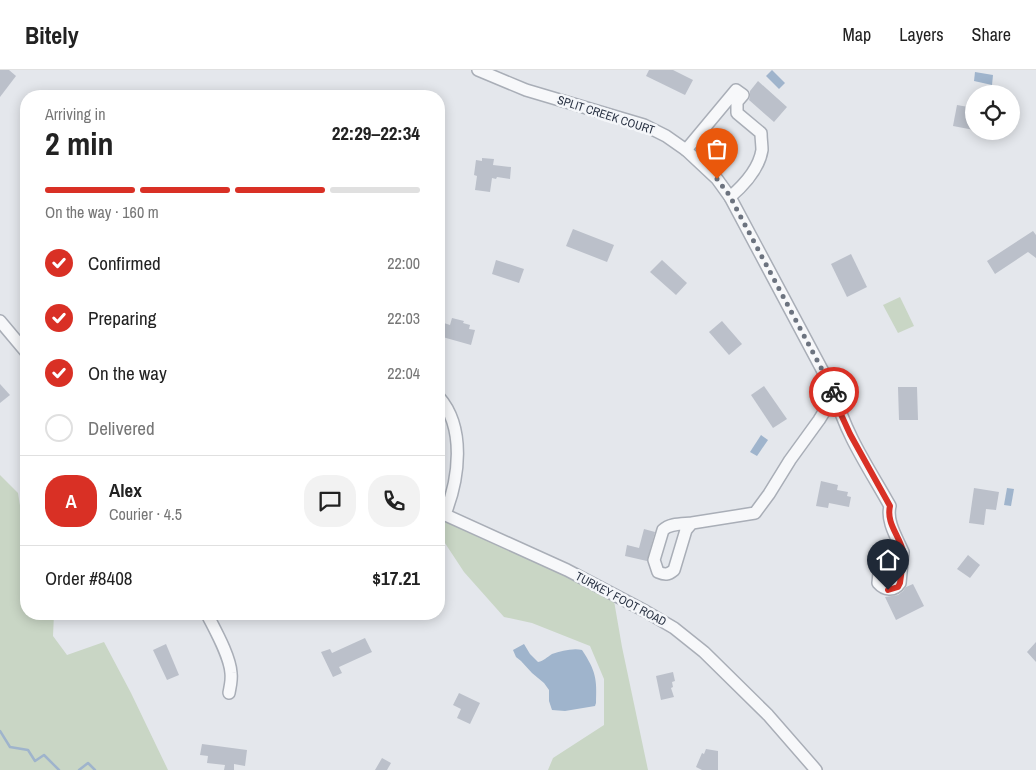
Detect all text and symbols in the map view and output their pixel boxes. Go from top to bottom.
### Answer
text: Bitely [25,19,79,51]
text: Map [843,22,871,47]
text: Layers [899,22,944,47]
text: Share [972,22,1011,47]
map controls [965,85,1020,140]
button: locate [965,85,1020,140]
street label: SPLIT CREEK COURT [555,92,657,138]
text: Arriving in [45,103,106,125]
text: 22:29–22:34 [332,120,420,146]
text: 2 min [45,122,114,165]
pin [696,128,738,179]
icon: bag [703,135,731,163]
text: On the way · 160 m [45,201,159,223]
icon: check [45,249,73,277]
text: Confirmed [88,250,161,276]
text: 22:00 [387,252,420,274]
icon: check [45,304,73,332]
text: Preparing [88,305,156,331]
text: 22:03 [387,307,420,329]
icon: check [45,359,73,387]
text: On the way [88,360,167,386]
text: 22:04 [387,362,420,384]
courier [809,367,859,417]
icon: bike [820,378,848,406]
text: Delivered [88,415,155,441]
button: chat [304,475,356,527]
button: phone [368,475,420,527]
text: Alex [109,477,142,503]
text: A [65,488,77,514]
text: Courier · 4.5 [109,503,182,525]
pin [867,539,909,590]
icon: home [874,546,902,574]
text: Order #8408 [45,565,132,591]
text: $17.21 [372,565,420,591]
street label: TURKEY FOOT ROAD [573,568,669,630]

